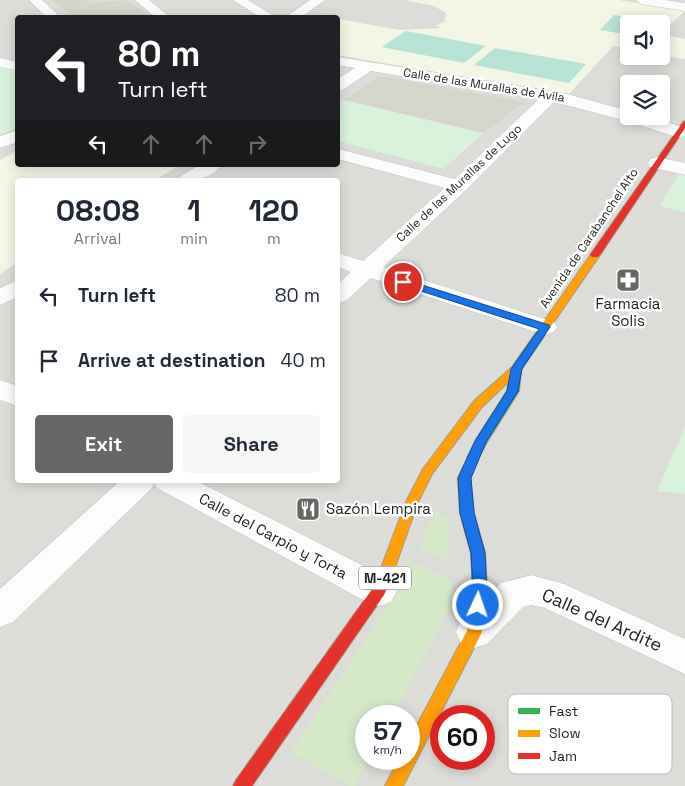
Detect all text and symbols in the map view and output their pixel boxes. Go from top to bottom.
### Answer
map controls [620,15,670,125]
button: sound [620,15,670,65]
text: 80 m [118,32,200,76]
icon: left [35,35,100,100]
street label: Calle de las Murallas de Ávila [402,64,566,106]
text: Turn left [118,75,208,103]
button: layers [620,75,670,125]
street label: Calle de las Murallas de Lugo [393,121,525,245]
icon: left [84,130,112,158]
icon: ahead [137,130,165,158]
icon: ahead [190,130,218,158]
icon: right [243,130,271,158]
street label: Avenida de Carabanchel Alto [536,165,642,311]
text: 08:08 [56,191,140,230]
text: 1 [187,191,201,230]
text: 120 [248,191,299,230]
text: Arrival [74,228,121,249]
text: min [180,228,208,249]
text: m [267,228,281,249]
pin [382,261,424,303]
pharmacy icon: Farmacia Solis [615,267,641,293]
icon: arrive [389,268,417,296]
icon: left [35,282,63,310]
text: Turn left [78,283,156,308]
text: 80 m [275,283,320,308]
place label: Farmacia Solis [596,294,661,330]
icon: arrive [35,347,63,375]
text: Arrive at destination [78,348,266,373]
text: 40 m [281,348,326,373]
button: Exit [35,415,173,473]
button: Share [183,415,320,473]
street label: Calle del Carpio y Torta [196,488,351,583]
restaurant icon: Sazón Lempira [295,496,321,522]
place label: Sazón Lempira [326,499,431,518]
road number: M-421 [359,566,411,590]
position arrow [451,578,503,630]
street label: Calle del Ardite [538,583,666,656]
legend [508,694,672,774]
text: Fast [549,702,578,720]
speed limit sign: 60 [430,705,495,770]
text: 57 [373,715,402,747]
text: Slow [549,724,581,742]
text: km/h [373,742,402,758]
text: Jam [549,747,577,765]

